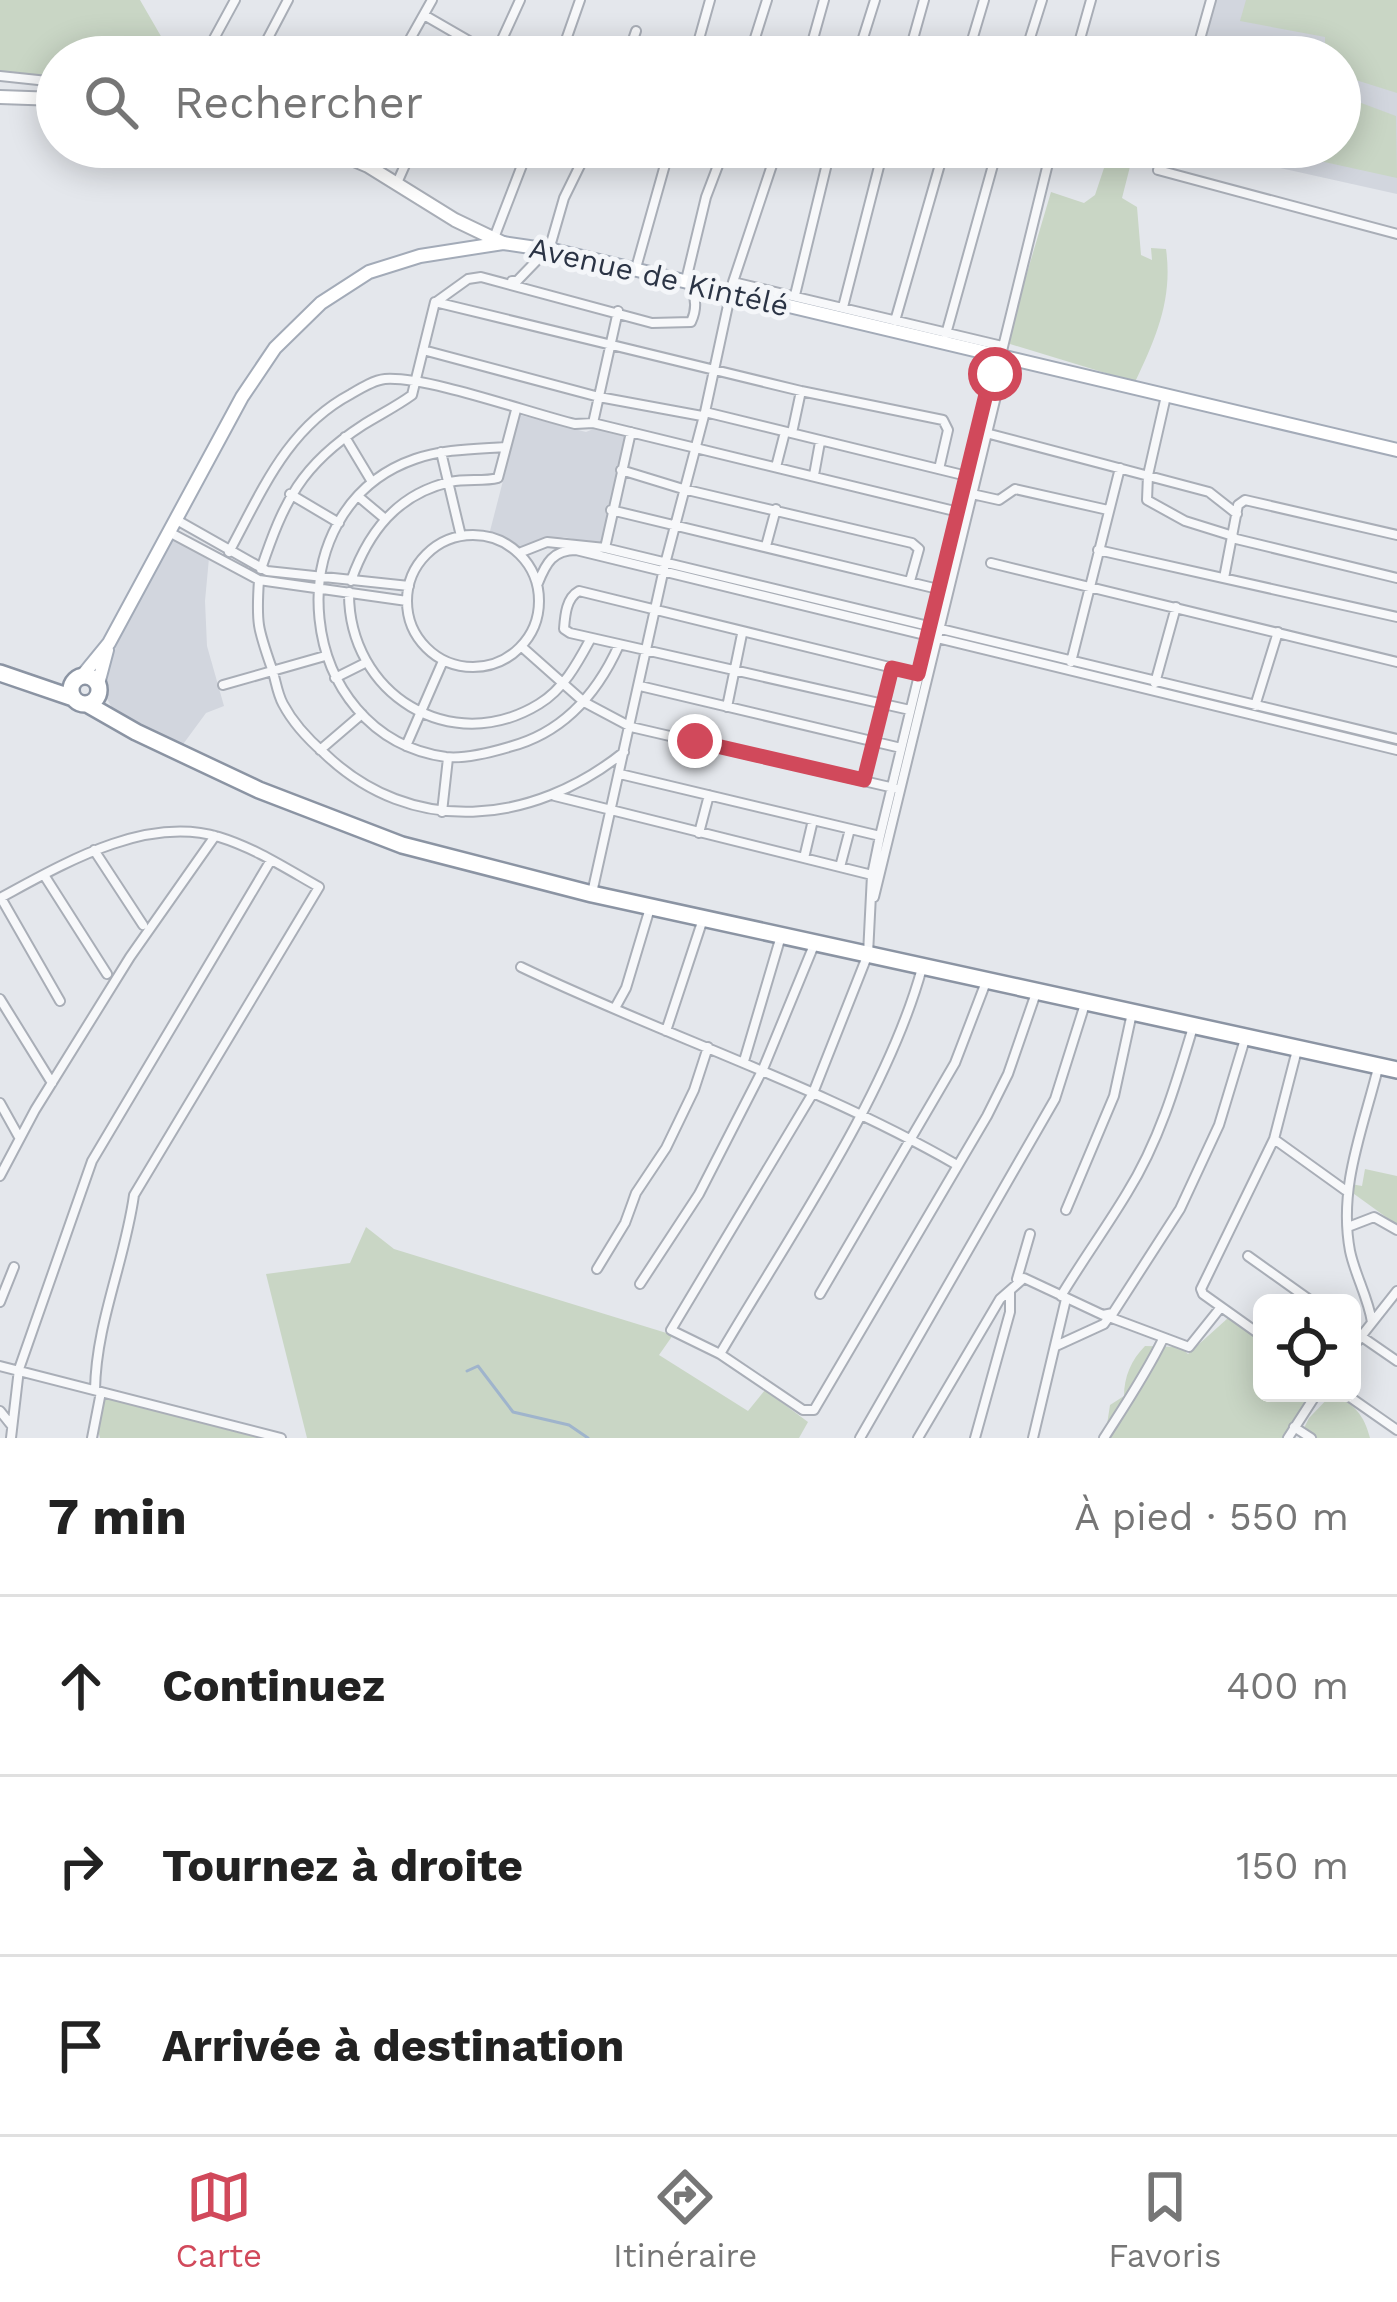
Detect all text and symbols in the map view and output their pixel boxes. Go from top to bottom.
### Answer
search box [36,36,1361,168]
icon: search [78,69,144,135]
text: Rechercher [174,76,423,129]
street label: Avenue de Kintélé [526,230,792,323]
route start [968,347,1022,401]
route end [668,714,722,768]
map controls [1253,1294,1361,1402]
button: locate [1253,1294,1361,1402]
text: 7 min [48,1487,187,1546]
text: À pied · 550 m [1074,1494,1349,1539]
icon: ahead [48,1653,114,1719]
text: Continuez [162,1659,385,1712]
text: 400 m [1226,1663,1349,1708]
icon: right [48,1833,114,1899]
text: Tournez à droite [162,1839,523,1892]
text: 150 m [1236,1843,1349,1888]
icon: arrive [48,2013,114,2079]
text: Arrivée à destination [162,2019,624,2072]
tab: Carte [175,2164,262,2275]
tab: Itinéraire [613,2164,757,2275]
tab: Favoris [1108,2164,1222,2275]

